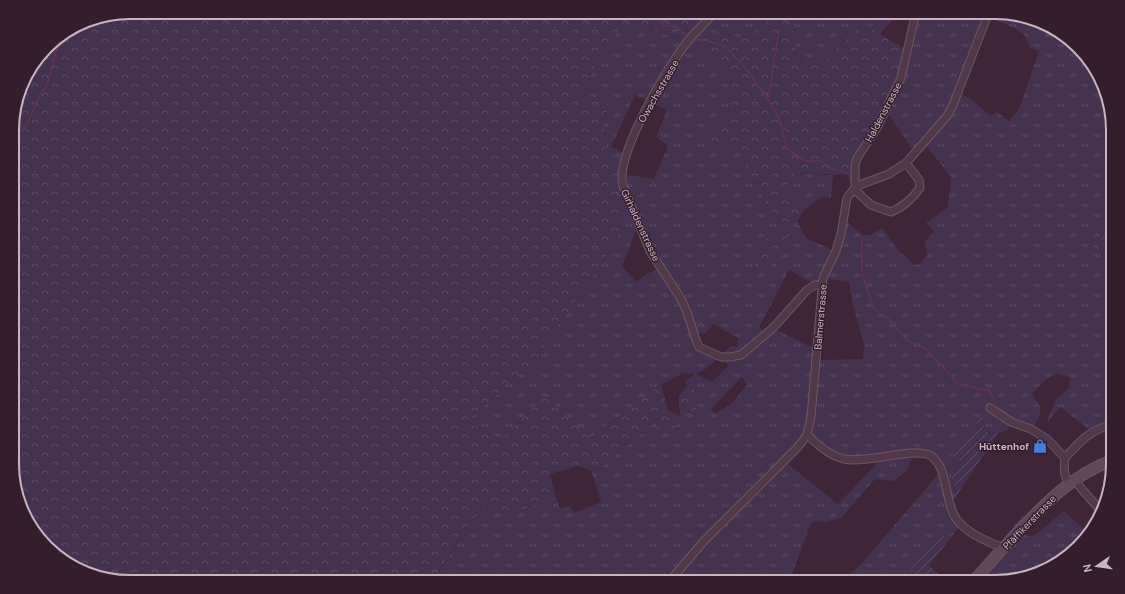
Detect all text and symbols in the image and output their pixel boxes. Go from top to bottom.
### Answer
street label: Owachsstrasse [635,57,682,125]
street label: Haldenstrasse [862,80,905,144]
street label: Girhaldenstrasse [618,187,663,264]
street label: Balmerstrasse [811,284,830,350]
shop icon: Hüttenhof [1032,438,1048,454]
place label: Hüttenhof [979,440,1029,453]
street label: Pfäffikerstrasse [1000,492,1059,552]
north arrow [1077,546,1117,586]
text: N [1080,563,1095,574]

